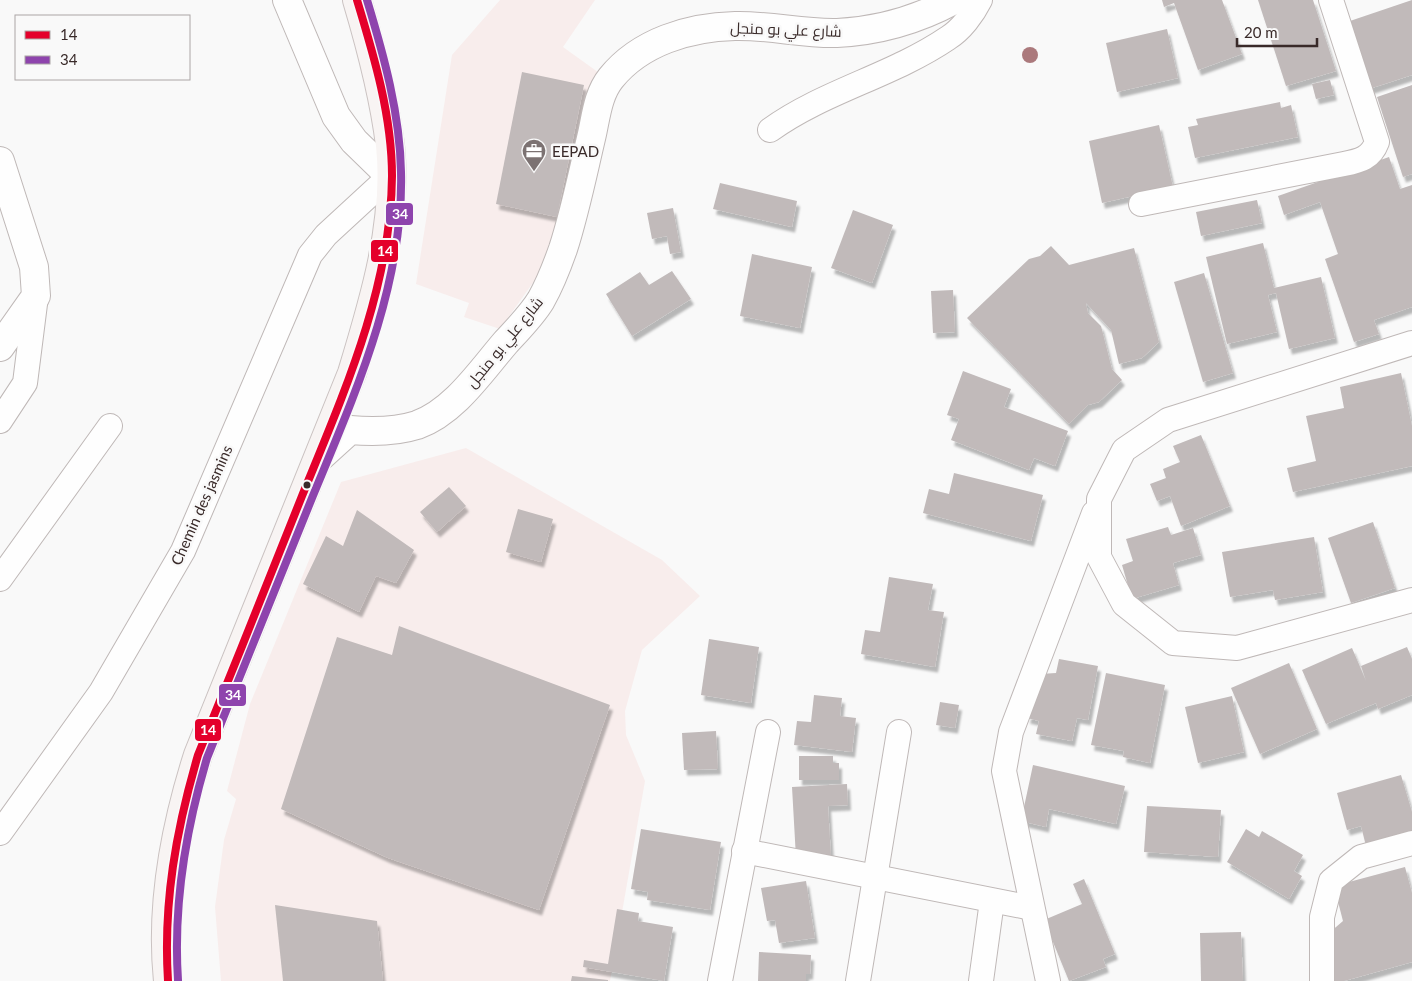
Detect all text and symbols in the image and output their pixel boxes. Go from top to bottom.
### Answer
legend [15,15,190,80]
scale bar [1237,15,1317,47]
street label: شارع علي بو منجل [730,18,842,44]
text: 20 m [1244,23,1278,41]
text: 14 [60,25,78,43]
text: 34 [60,50,78,68]
office icon: EEPAD [521,138,547,172]
place label: EEPAD [552,142,599,160]
line badge: 34 [385,202,414,226]
text: 34 [392,205,408,222]
line badge: 14 [370,239,399,263]
text: 14 [377,242,393,259]
street label: شارع علي بو منجل [462,293,549,394]
street label: Chemin des jasmins [166,442,236,568]
unlabelled marker [302,480,312,490]
line badge: 34 [218,683,247,707]
text: 34 [225,686,241,703]
line badge: 14 [194,718,222,742]
text: 14 [200,721,216,738]

